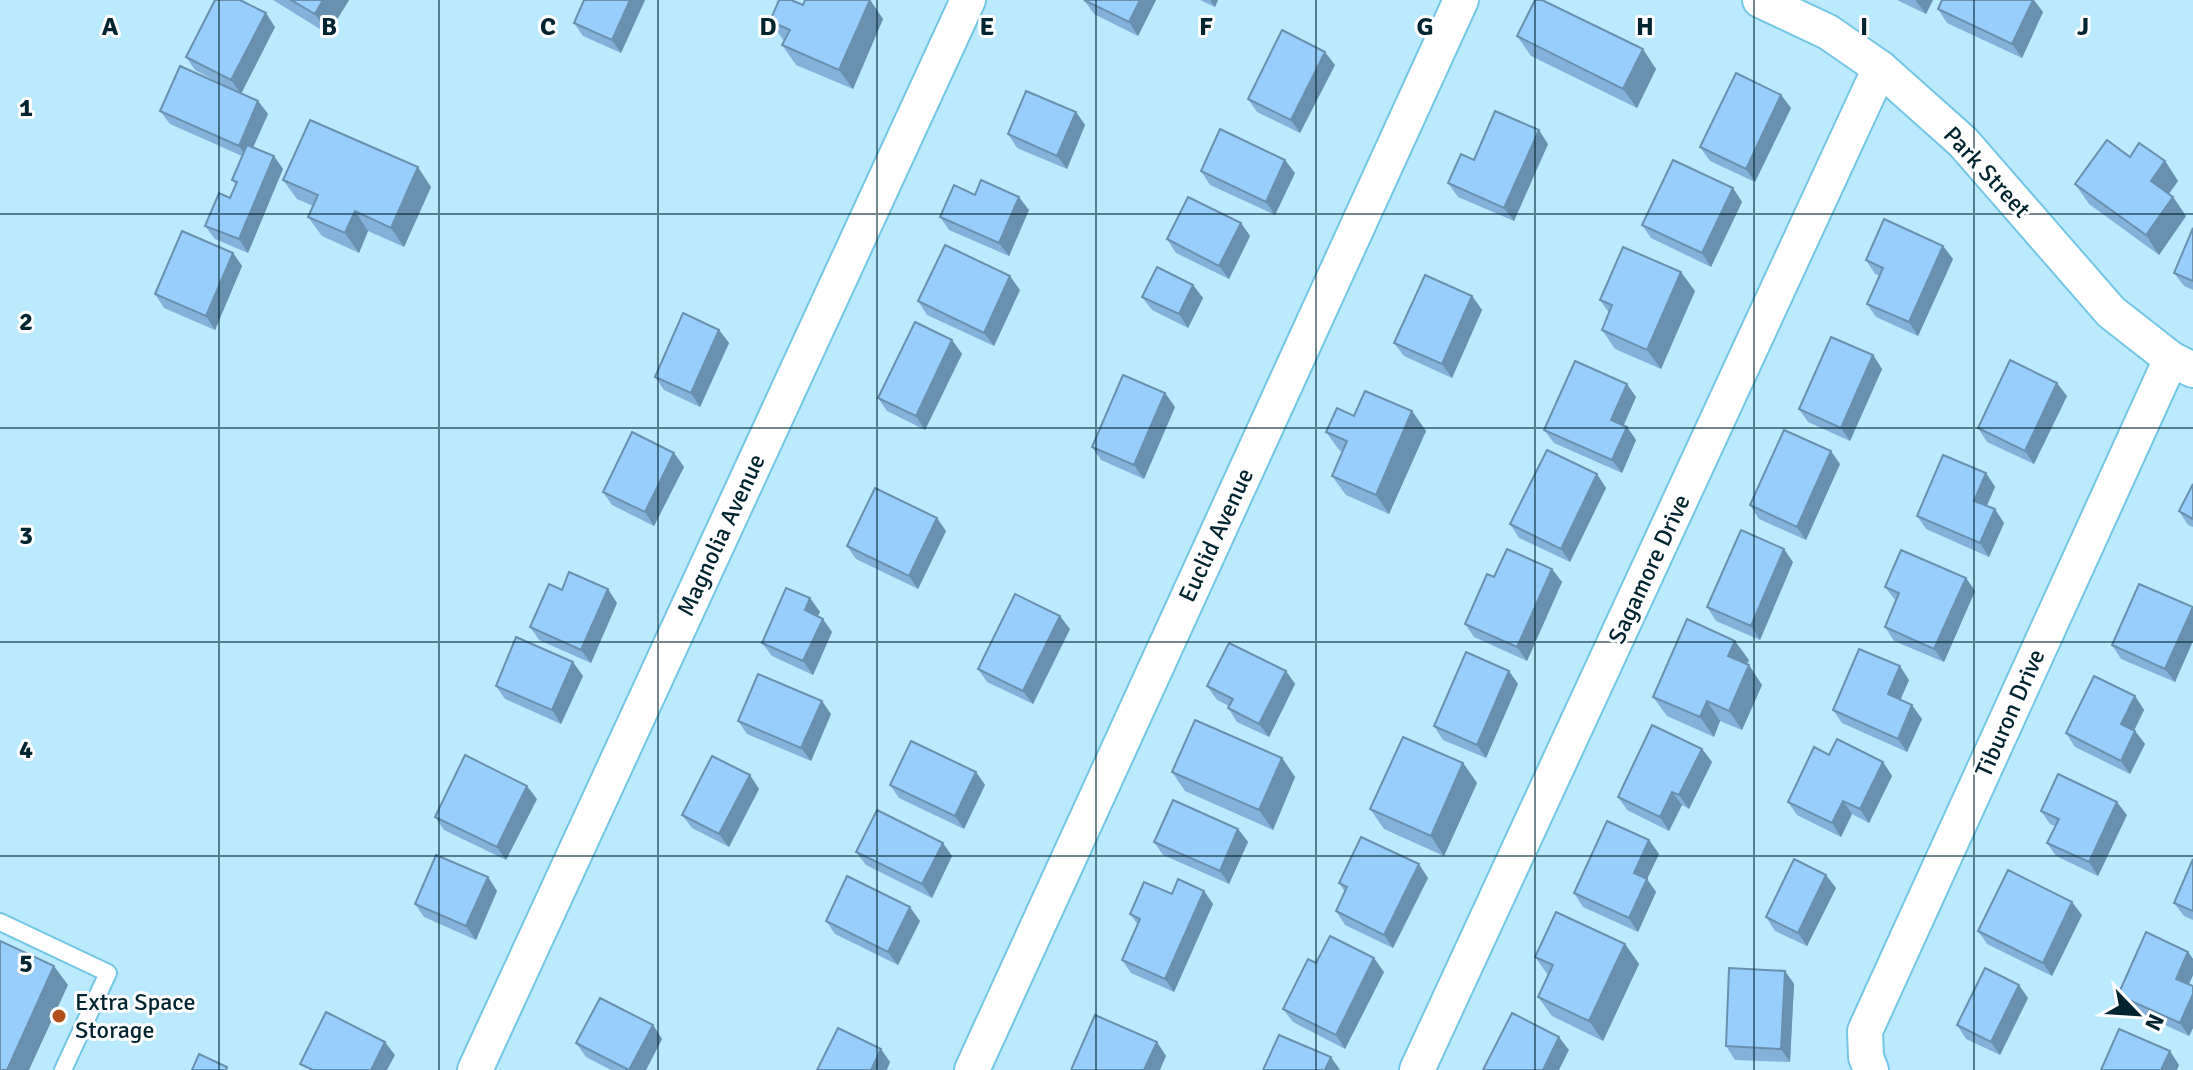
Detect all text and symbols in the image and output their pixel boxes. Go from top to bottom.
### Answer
text: A [102,11,119,43]
text: B [321,11,337,43]
text: C [540,11,556,43]
text: D [759,11,777,43]
text: E [980,11,994,43]
text: F [1199,11,1213,43]
text: G [1416,11,1434,43]
text: H [1636,11,1654,43]
text: I [1860,11,1868,43]
text: J [2077,11,2089,43]
text: 1 [19,92,33,124]
street label: Park Street [1937,120,2037,224]
text: 2 [19,306,33,338]
street label: Magnolia Avenue [670,449,772,621]
street label: Euclid Avenue [1172,463,1260,607]
street label: Sagamore Drive [1601,490,1697,648]
text: 3 [19,520,33,552]
street label: Tiburon Drive [1968,644,2052,782]
text: 4 [19,734,33,766]
text: 5 [19,948,33,980]
north arrow [2097,974,2177,1054]
place label: Extra Space Storage [75,987,196,1045]
marker: Extra Space Storage [50,1007,68,1025]
text: N [2139,1010,2170,1035]

